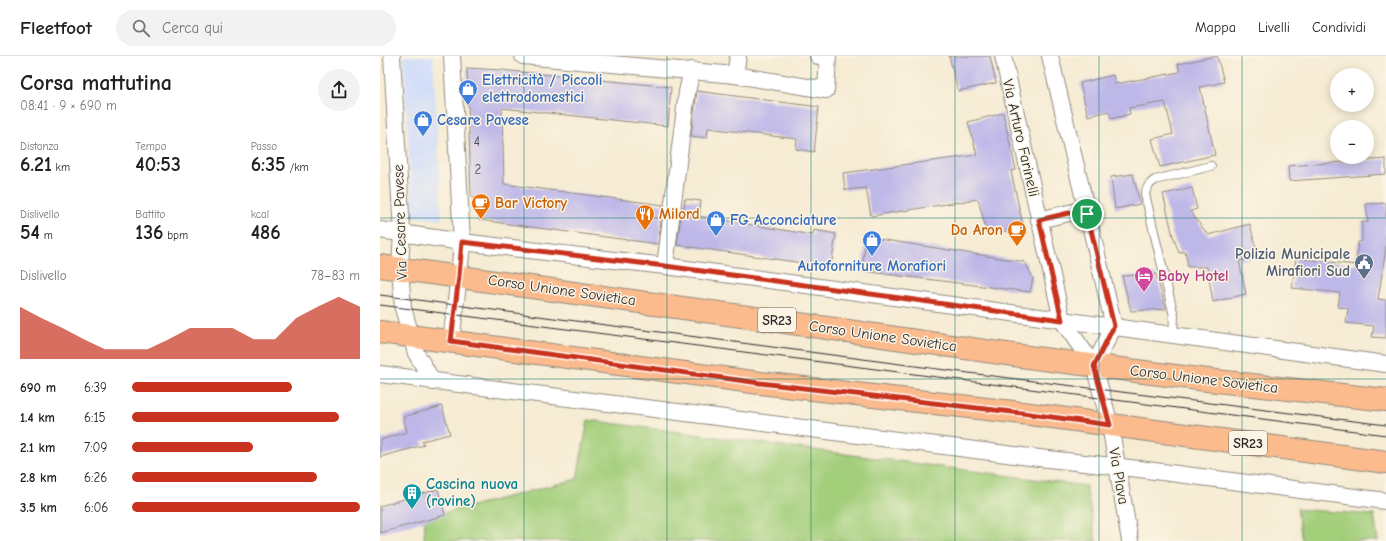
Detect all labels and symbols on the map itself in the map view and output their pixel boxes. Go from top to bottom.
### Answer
place label: Elettricità / Piccoli elettrodomestici [482,71,602,106]
street label: Via Arturo Farinelli [999,77,1043,199]
shop icon: Elettricità / Piccoli elettrodomestici [457,78,479,106]
shop icon: Cesare Pavese [412,109,434,137]
place label: Cesare Pavese [437,111,529,129]
house number: 4 [474,134,480,149]
house number: 2 [475,162,482,177]
street label: Via Cesare Pavese [389,163,411,280]
cafe icon: Bar Victory [470,192,492,220]
place label: Bar Victory [495,194,567,212]
pin [1070,197,1104,231]
restaurant icon: Milord [634,203,656,231]
place label: Milord [659,205,699,223]
shop icon: FG Acconciature [705,209,727,237]
place label: FG Acconciature [730,211,836,229]
cafe icon: Da Aron [1006,219,1028,247]
place label: Da Aron [951,221,1003,239]
shop icon: Autoforniture Morafiori [861,229,883,257]
place label: Polizia Municipale Mirafiori Sud [1235,245,1350,280]
public building icon: Polizia Municipale Mirafiori Sud [1353,252,1375,280]
place label: Autoforniture Morafiori [798,257,946,275]
hotel icon: Baby Hotel [1133,265,1155,293]
place label: Baby Hotel [1158,267,1229,285]
street label: Corso Unione Sovietica [487,271,637,309]
road number: SR23 [758,308,796,332]
street label: Corso Unione Sovietica [808,317,958,355]
street label: Corso Unione Sovietica [1129,361,1279,397]
road number: SR23 [1229,431,1267,455]
street label: Via Plava [1105,446,1133,506]
place label: Cascina nuova (rovine) [426,475,518,510]
building icon: Cascina nuova (rovine) [401,482,423,510]

